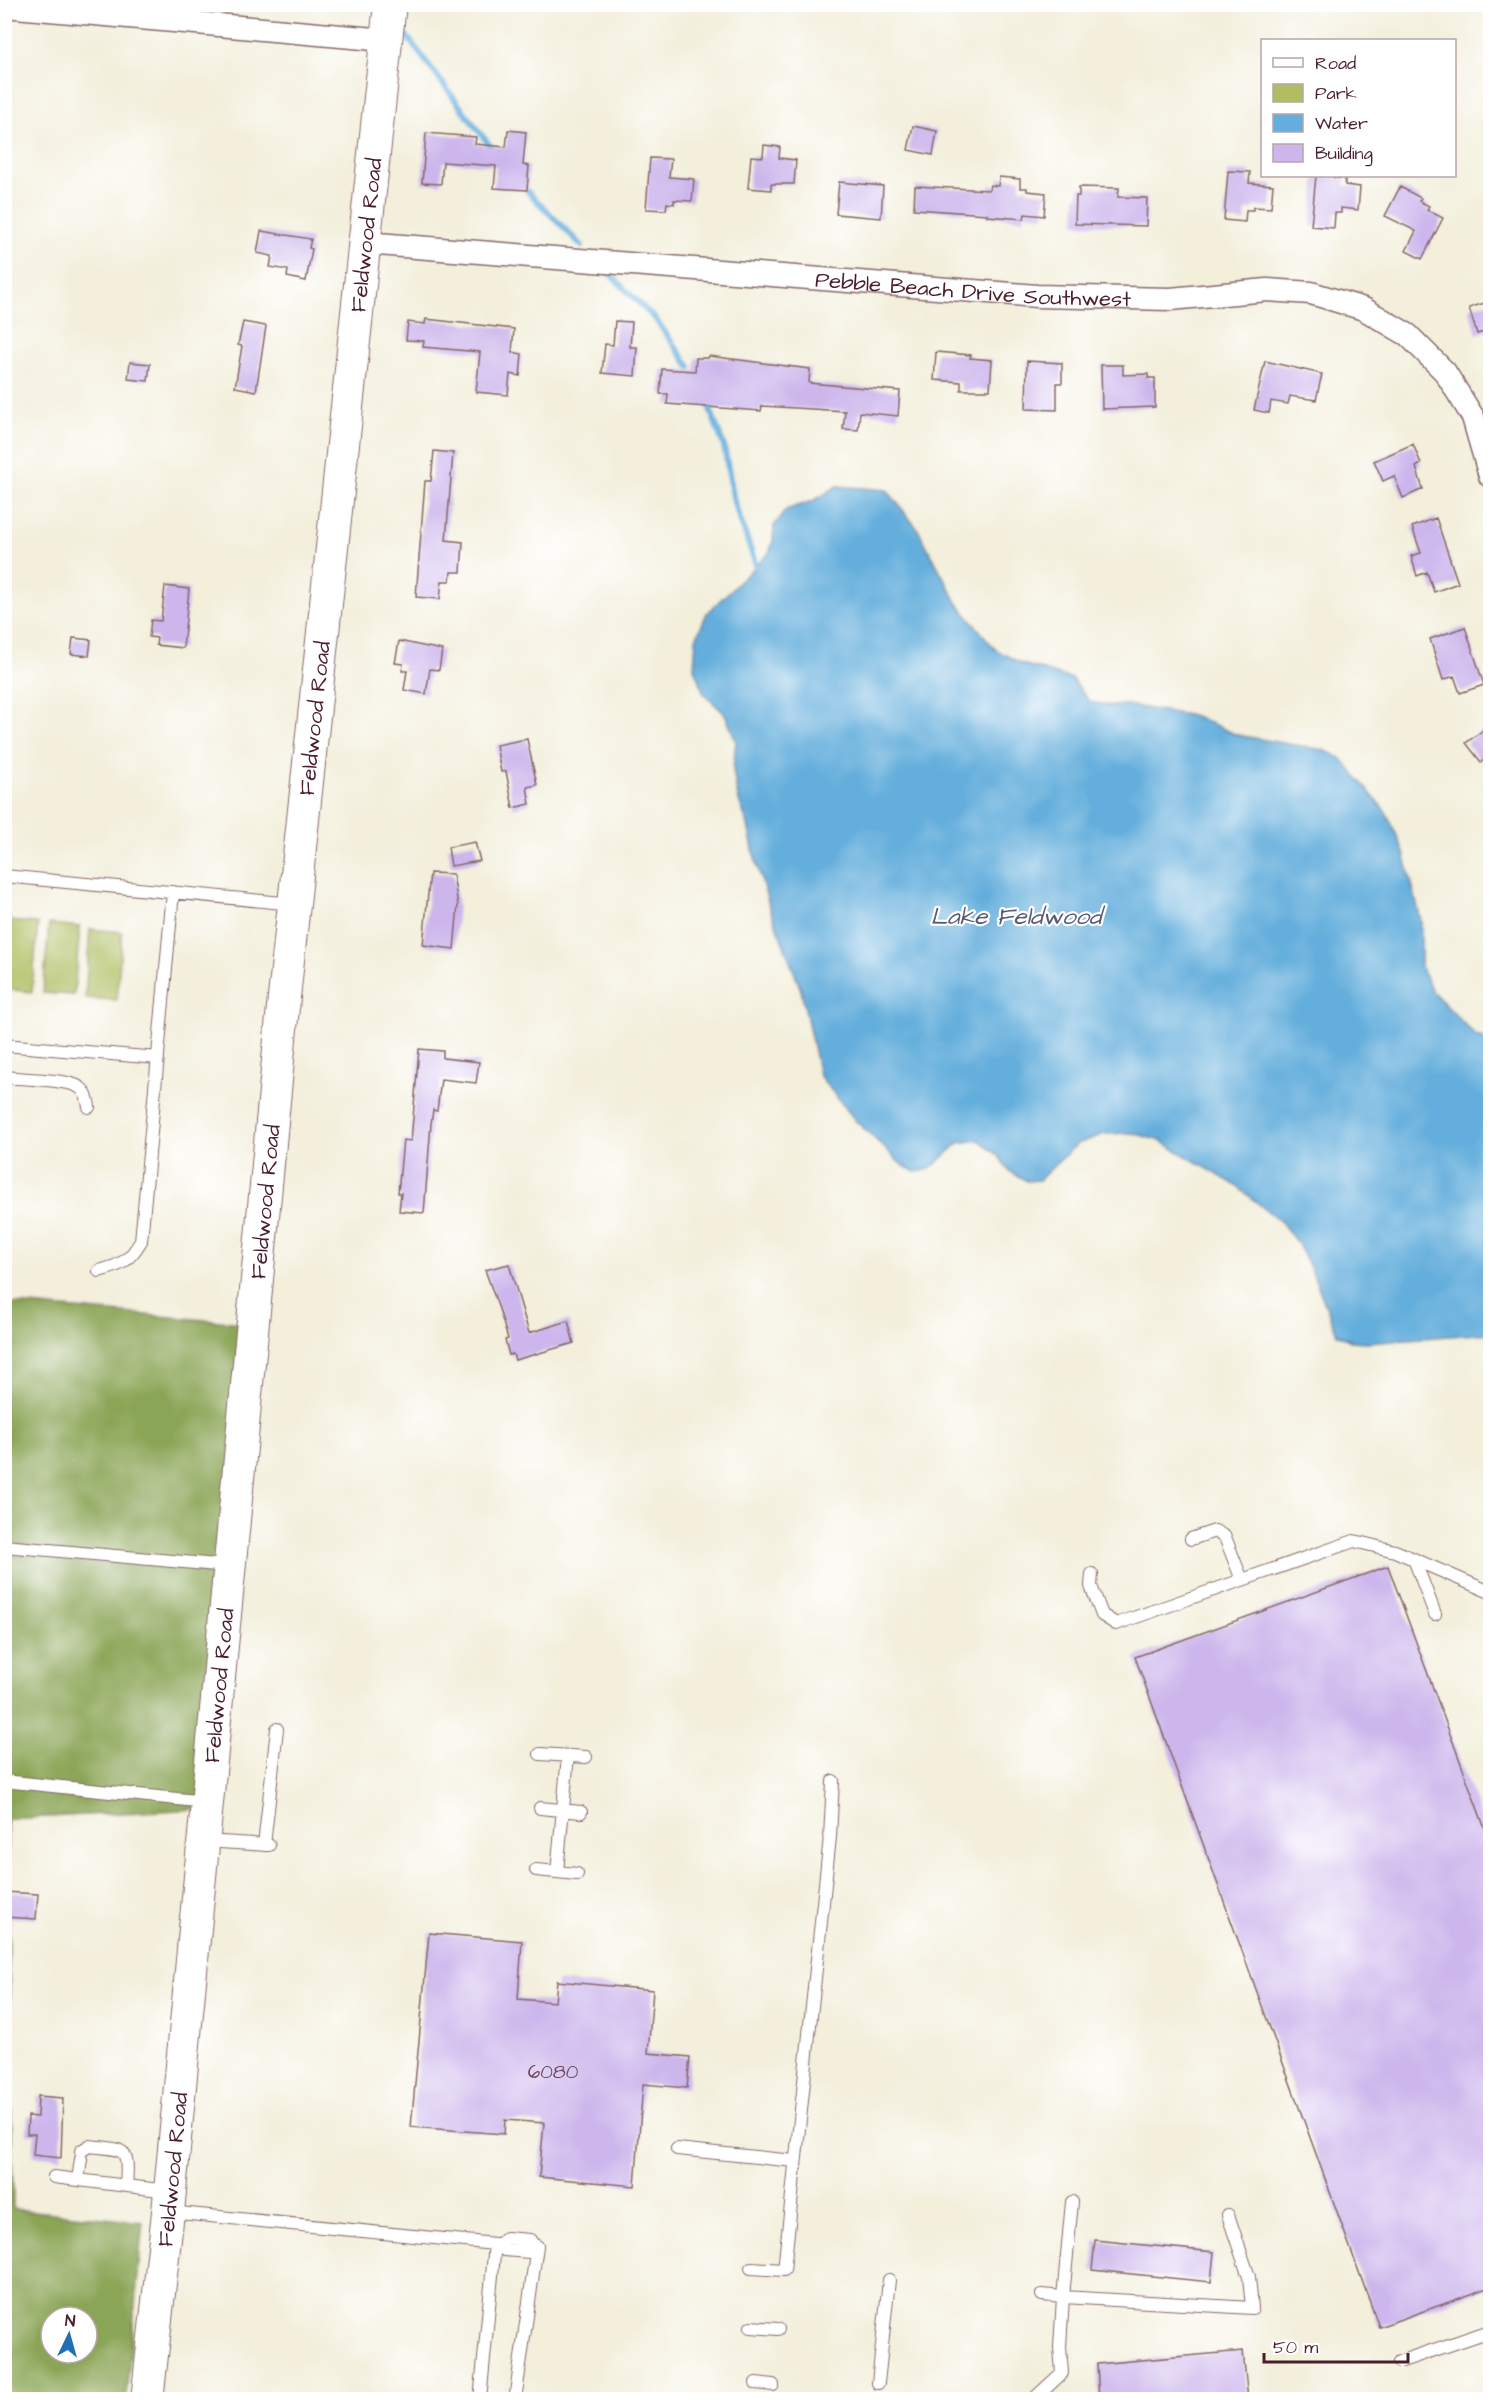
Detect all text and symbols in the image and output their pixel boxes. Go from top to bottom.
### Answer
legend [1261,39,1456,177]
text: Road [1315,51,1356,76]
text: Park [1315,81,1357,106]
text: Water [1315,111,1368,136]
text: Building [1315,141,1373,167]
street label: Feldwood Road [343,156,390,314]
street label: Pebble Beach Drive Southwest [814,265,1131,315]
street label: Feldwood Road [292,640,339,797]
water label: Lake Feldwood [931,900,1106,934]
street label: Feldwood Road [243,1123,289,1281]
street label: Feldwood Road [197,1607,243,1764]
house number: 6080 [528,2058,579,2086]
street label: Feldwood Road [150,2091,196,2248]
north arrow [39,2305,99,2365]
text: N [64,2310,76,2332]
scale bar [1264,2326,1408,2364]
text: 50 m [1273,2335,1318,2360]

